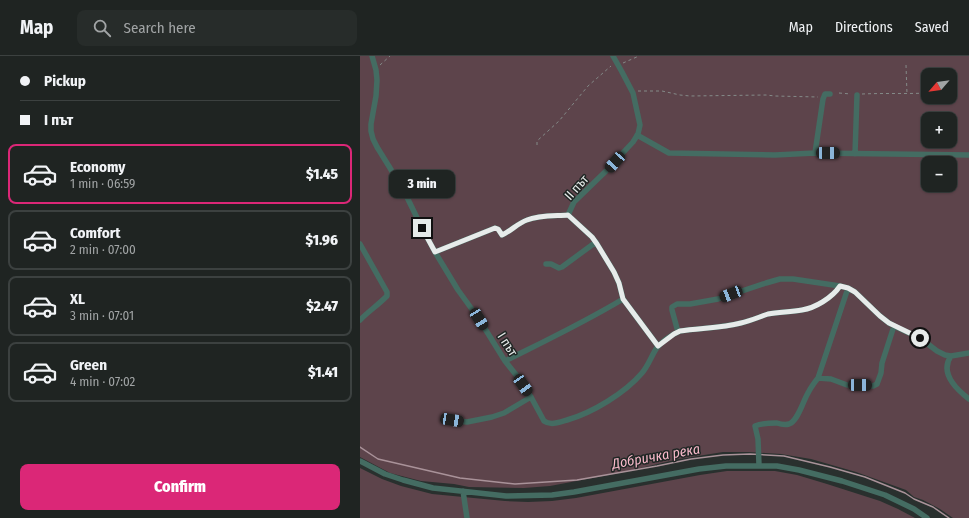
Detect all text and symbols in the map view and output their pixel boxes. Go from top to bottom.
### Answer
search box [77,10,357,46]
text: Map [20,16,53,39]
icon: search [91,17,113,39]
text: Search here [123,19,196,37]
text: Map [789,19,813,36]
text: Directions [835,19,893,36]
text: Saved [915,19,949,36]
north arrow [921,68,957,104]
map controls [921,68,957,192]
text: Pickup [44,72,86,90]
text: І път [44,111,73,129]
button: + [921,112,957,148]
car [816,147,840,159]
car [603,149,627,175]
icon: car [22,156,58,192]
button: − [921,156,957,192]
text: Economy [70,158,125,176]
text: $1.45 [306,165,338,183]
callout: 3 min [389,170,455,198]
street label: ІІ път [561,171,592,203]
text: 1 min · 06:59 [70,176,135,191]
text: 3 min [408,176,436,191]
route end [413,219,431,237]
icon: car [22,222,58,258]
text: Comfort [70,224,121,242]
text: $1.96 [305,231,338,249]
text: 2 min · 07:00 [70,242,136,257]
car [718,284,744,304]
icon: car [22,288,58,324]
text: XL [70,290,85,308]
text: $2.47 [306,297,338,315]
car [468,306,490,332]
text: 3 min · 07:01 [70,308,134,323]
route start [911,329,929,347]
street label: І път [495,330,521,360]
icon: car [22,354,58,390]
text: Green [70,356,107,374]
text: $1.41 [308,363,338,381]
car [511,372,535,398]
text: 4 min · 07:02 [70,374,135,389]
car [848,379,872,391]
car [439,412,465,428]
water label: Добричка река [610,440,701,473]
button: Confirm [20,464,340,510]

